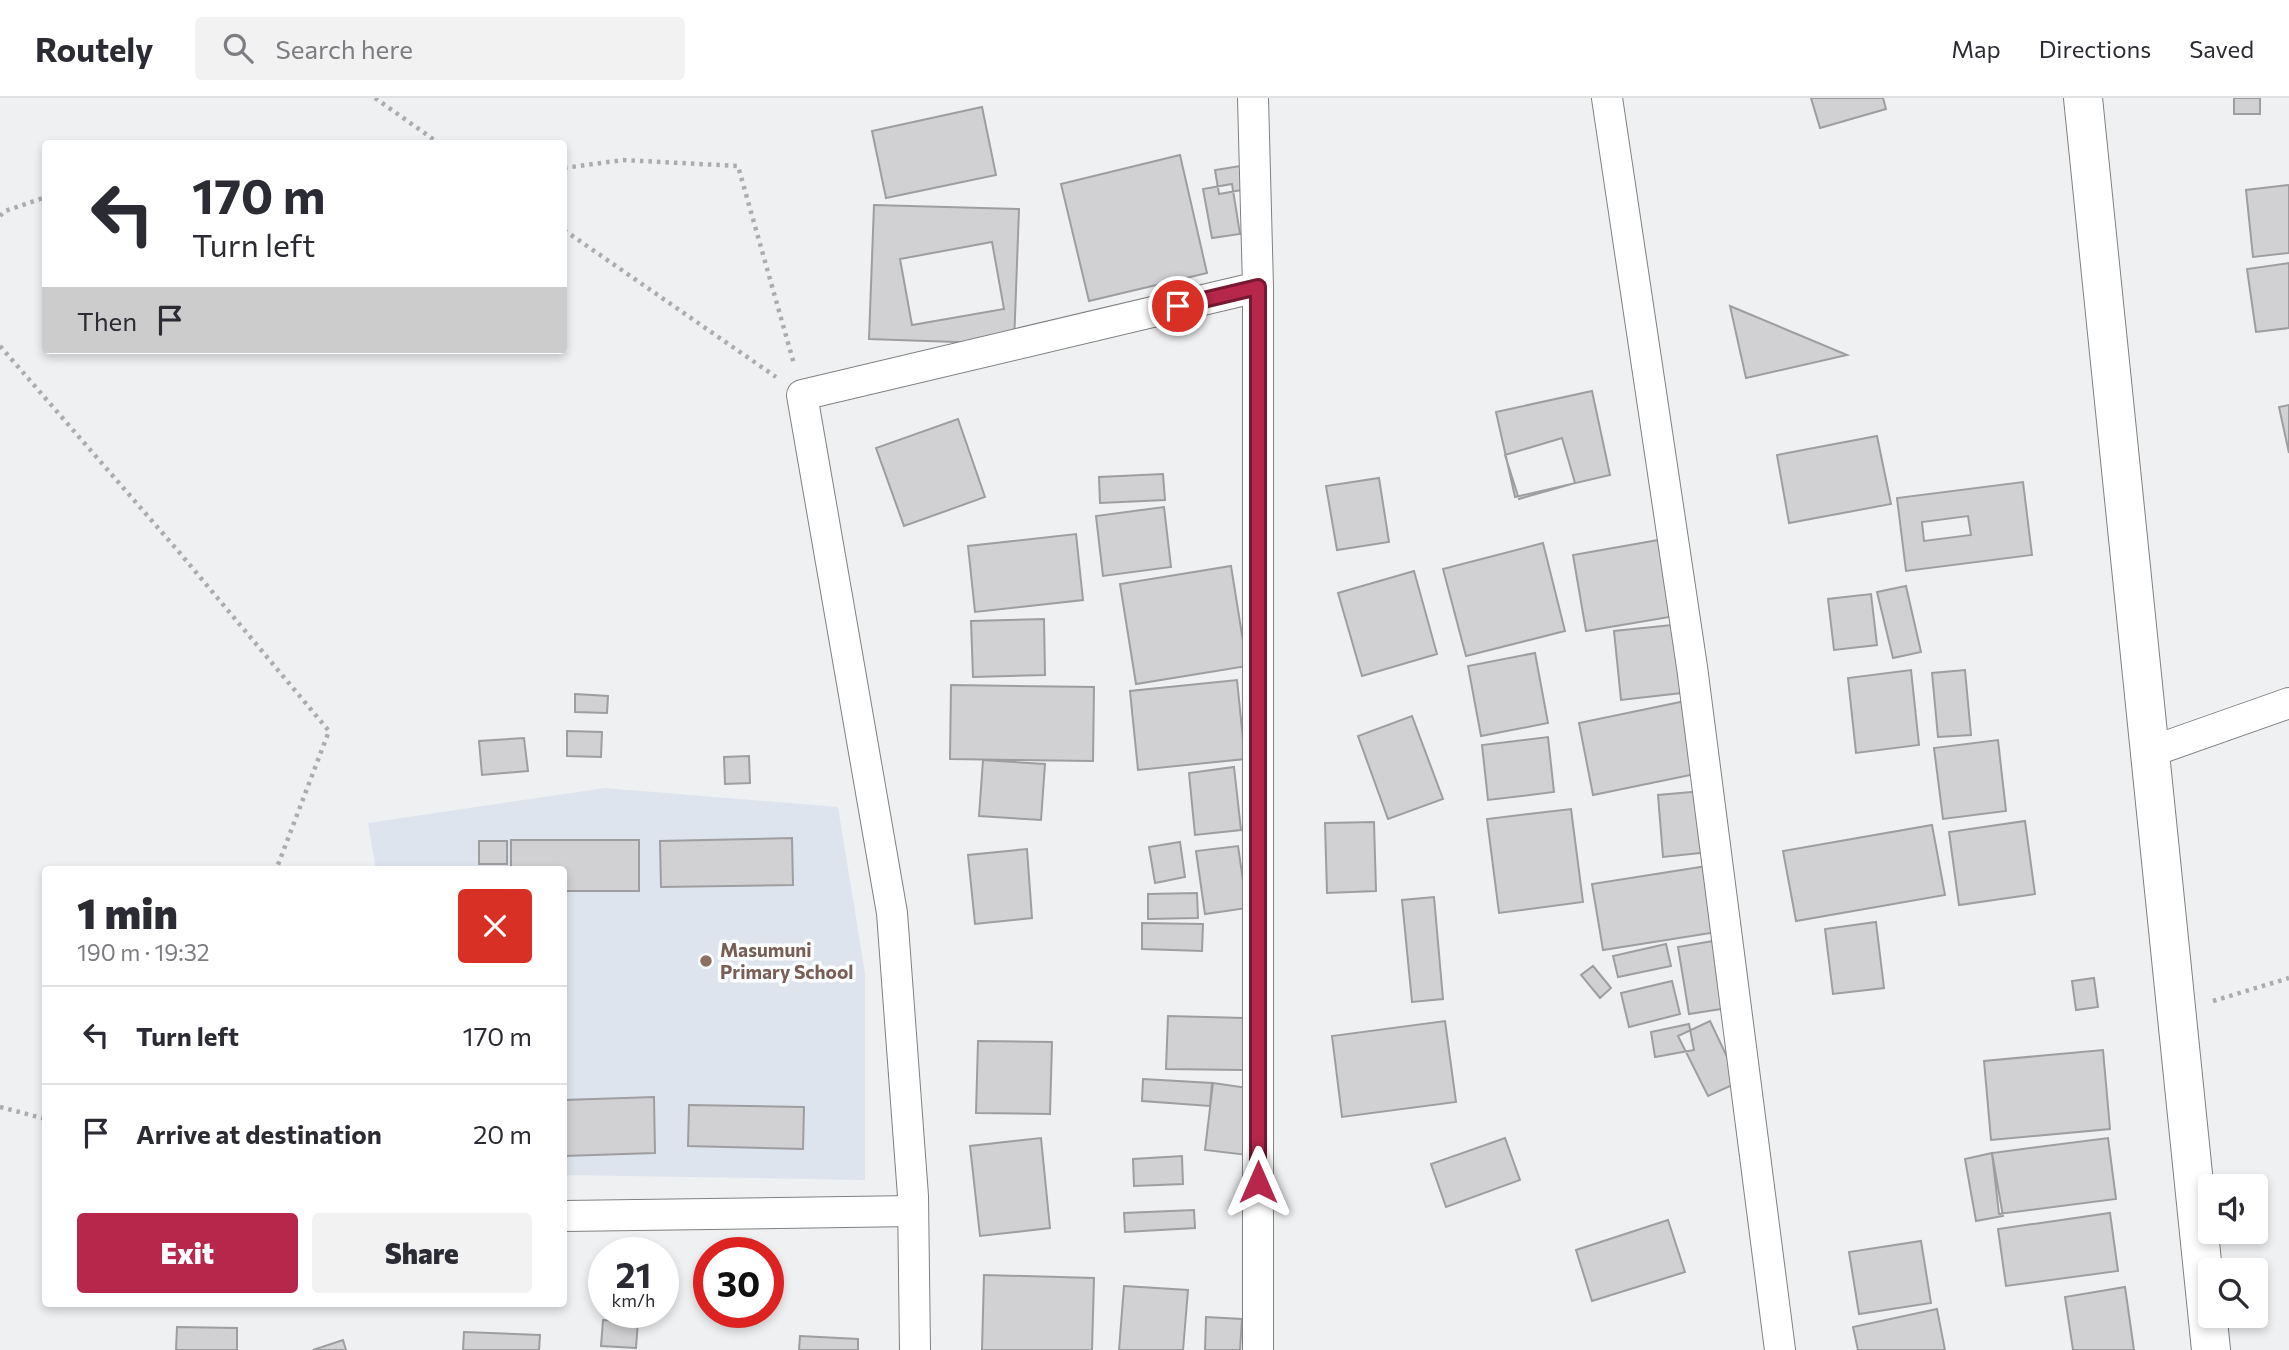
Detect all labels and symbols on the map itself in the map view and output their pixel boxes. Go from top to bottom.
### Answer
pin [1148,276,1208,336]
place label: Masumuni Primary School [720,938,853,983]
marker: Masumuni Primary School [698,953,714,969]
position arrow [1221,1145,1295,1219]
speed limit sign: 30 [693,1237,784,1328]

